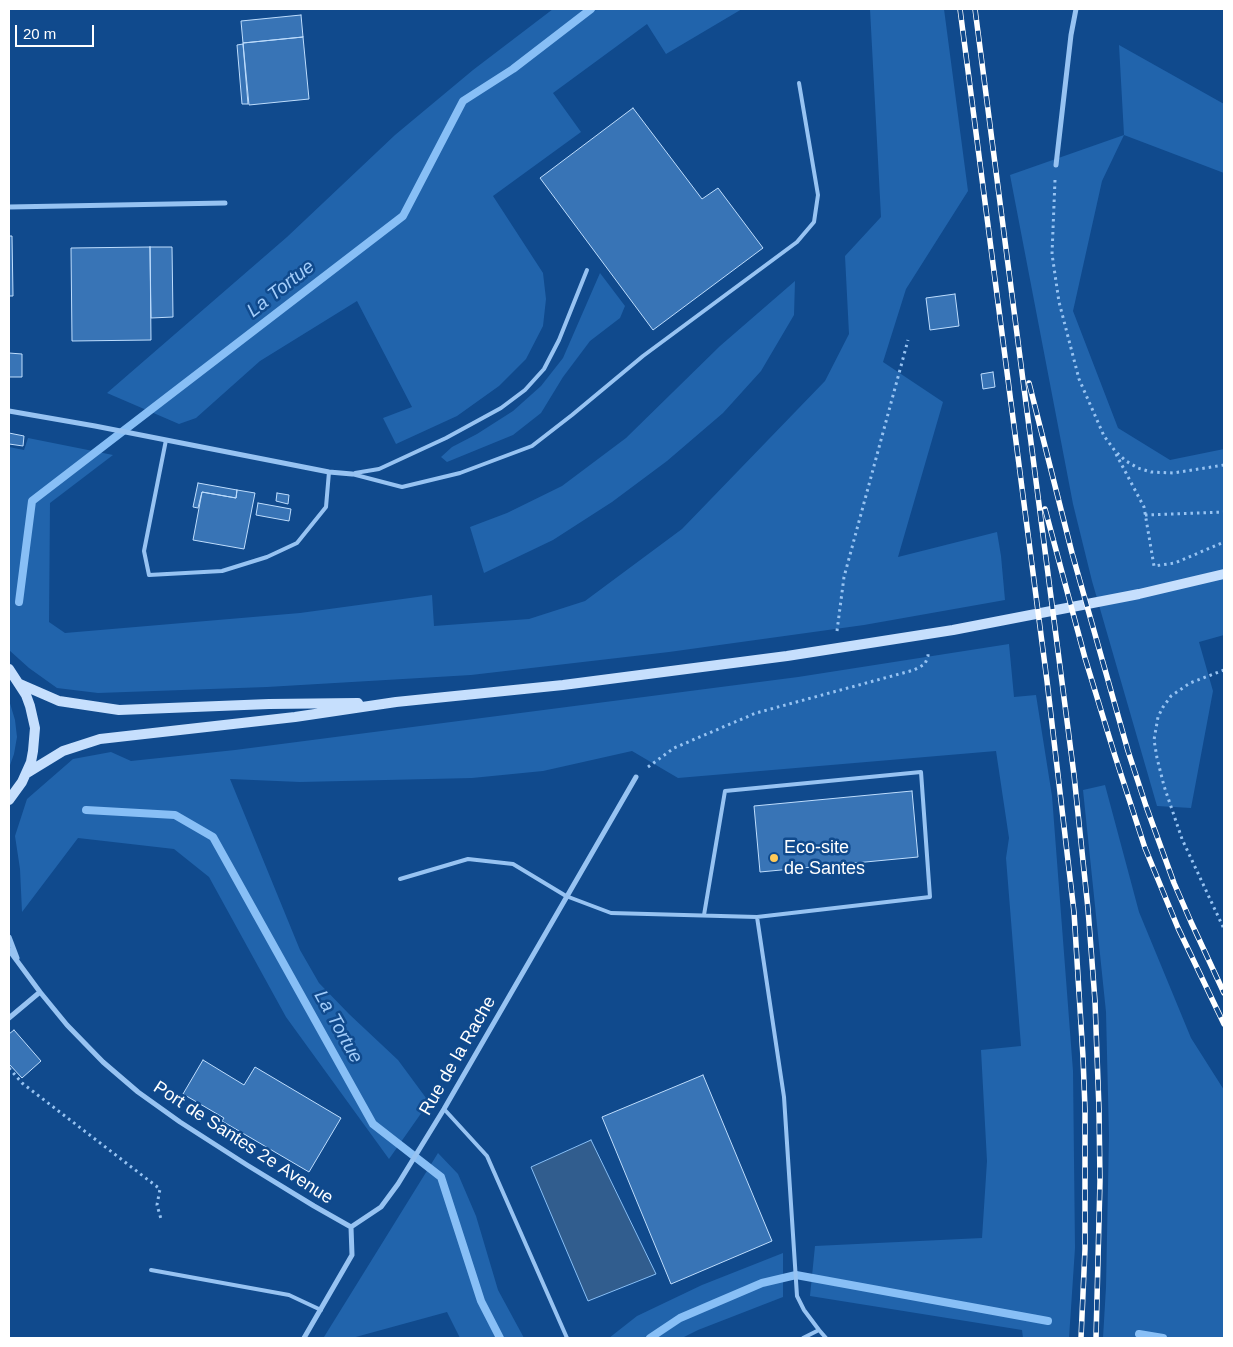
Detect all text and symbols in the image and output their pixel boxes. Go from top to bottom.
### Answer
scale bar [18,15,96,47]
text: 20 m [23,25,56,42]
water label: La Tortue [243,256,319,322]
place label: Eco-site de Santes [784,837,865,880]
marker: Eco-site de Santes [768,852,780,864]
water label: La Tortue [309,987,367,1067]
street label: Rue de la Rache [415,993,501,1119]
street label: Port de Santes 2e Avenue [149,1077,337,1209]

